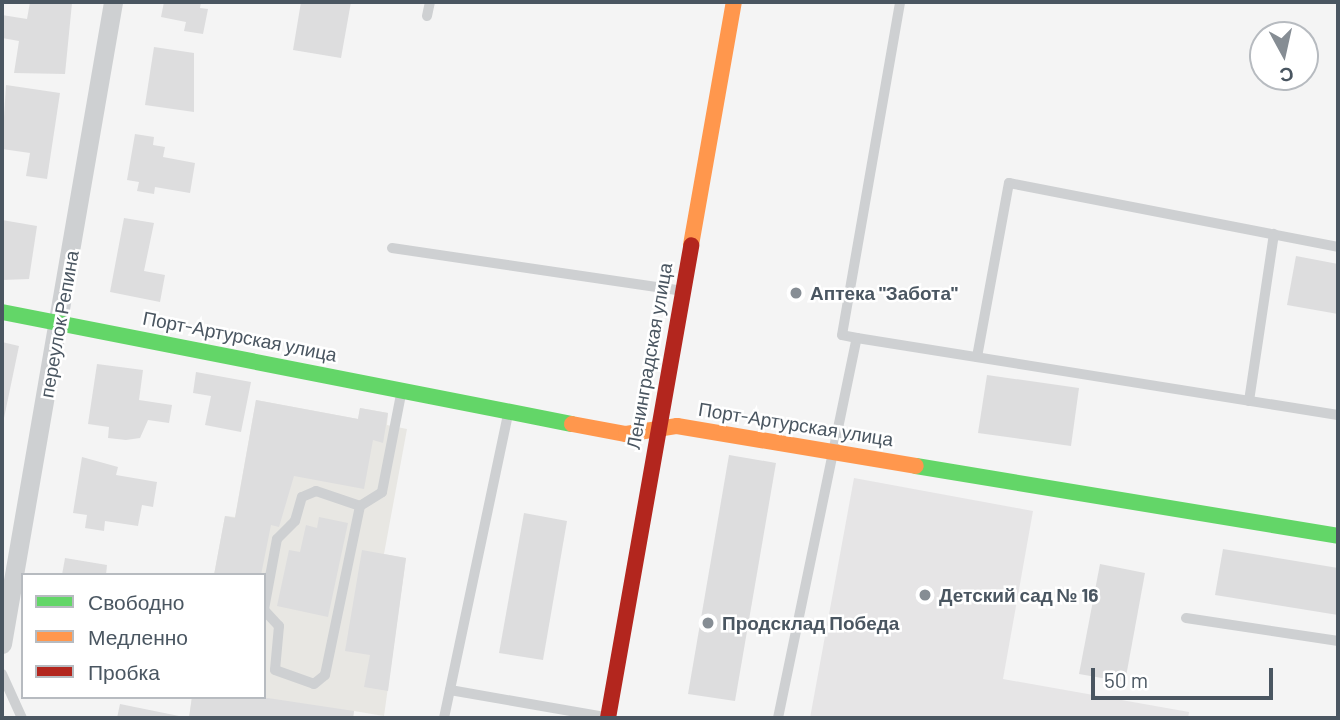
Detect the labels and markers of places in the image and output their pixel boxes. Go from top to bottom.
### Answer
place label: Аптека "Забота" [810,282,958,304]
marker: Аптека "Забота" [788,285,804,301]
place label: Детский сад № 16 [939,584,1099,606]
marker: Детский сад № 16 [917,587,933,603]
place label: Продсклад Победа [722,612,899,634]
marker: Продсклад Победа [700,615,716,631]

